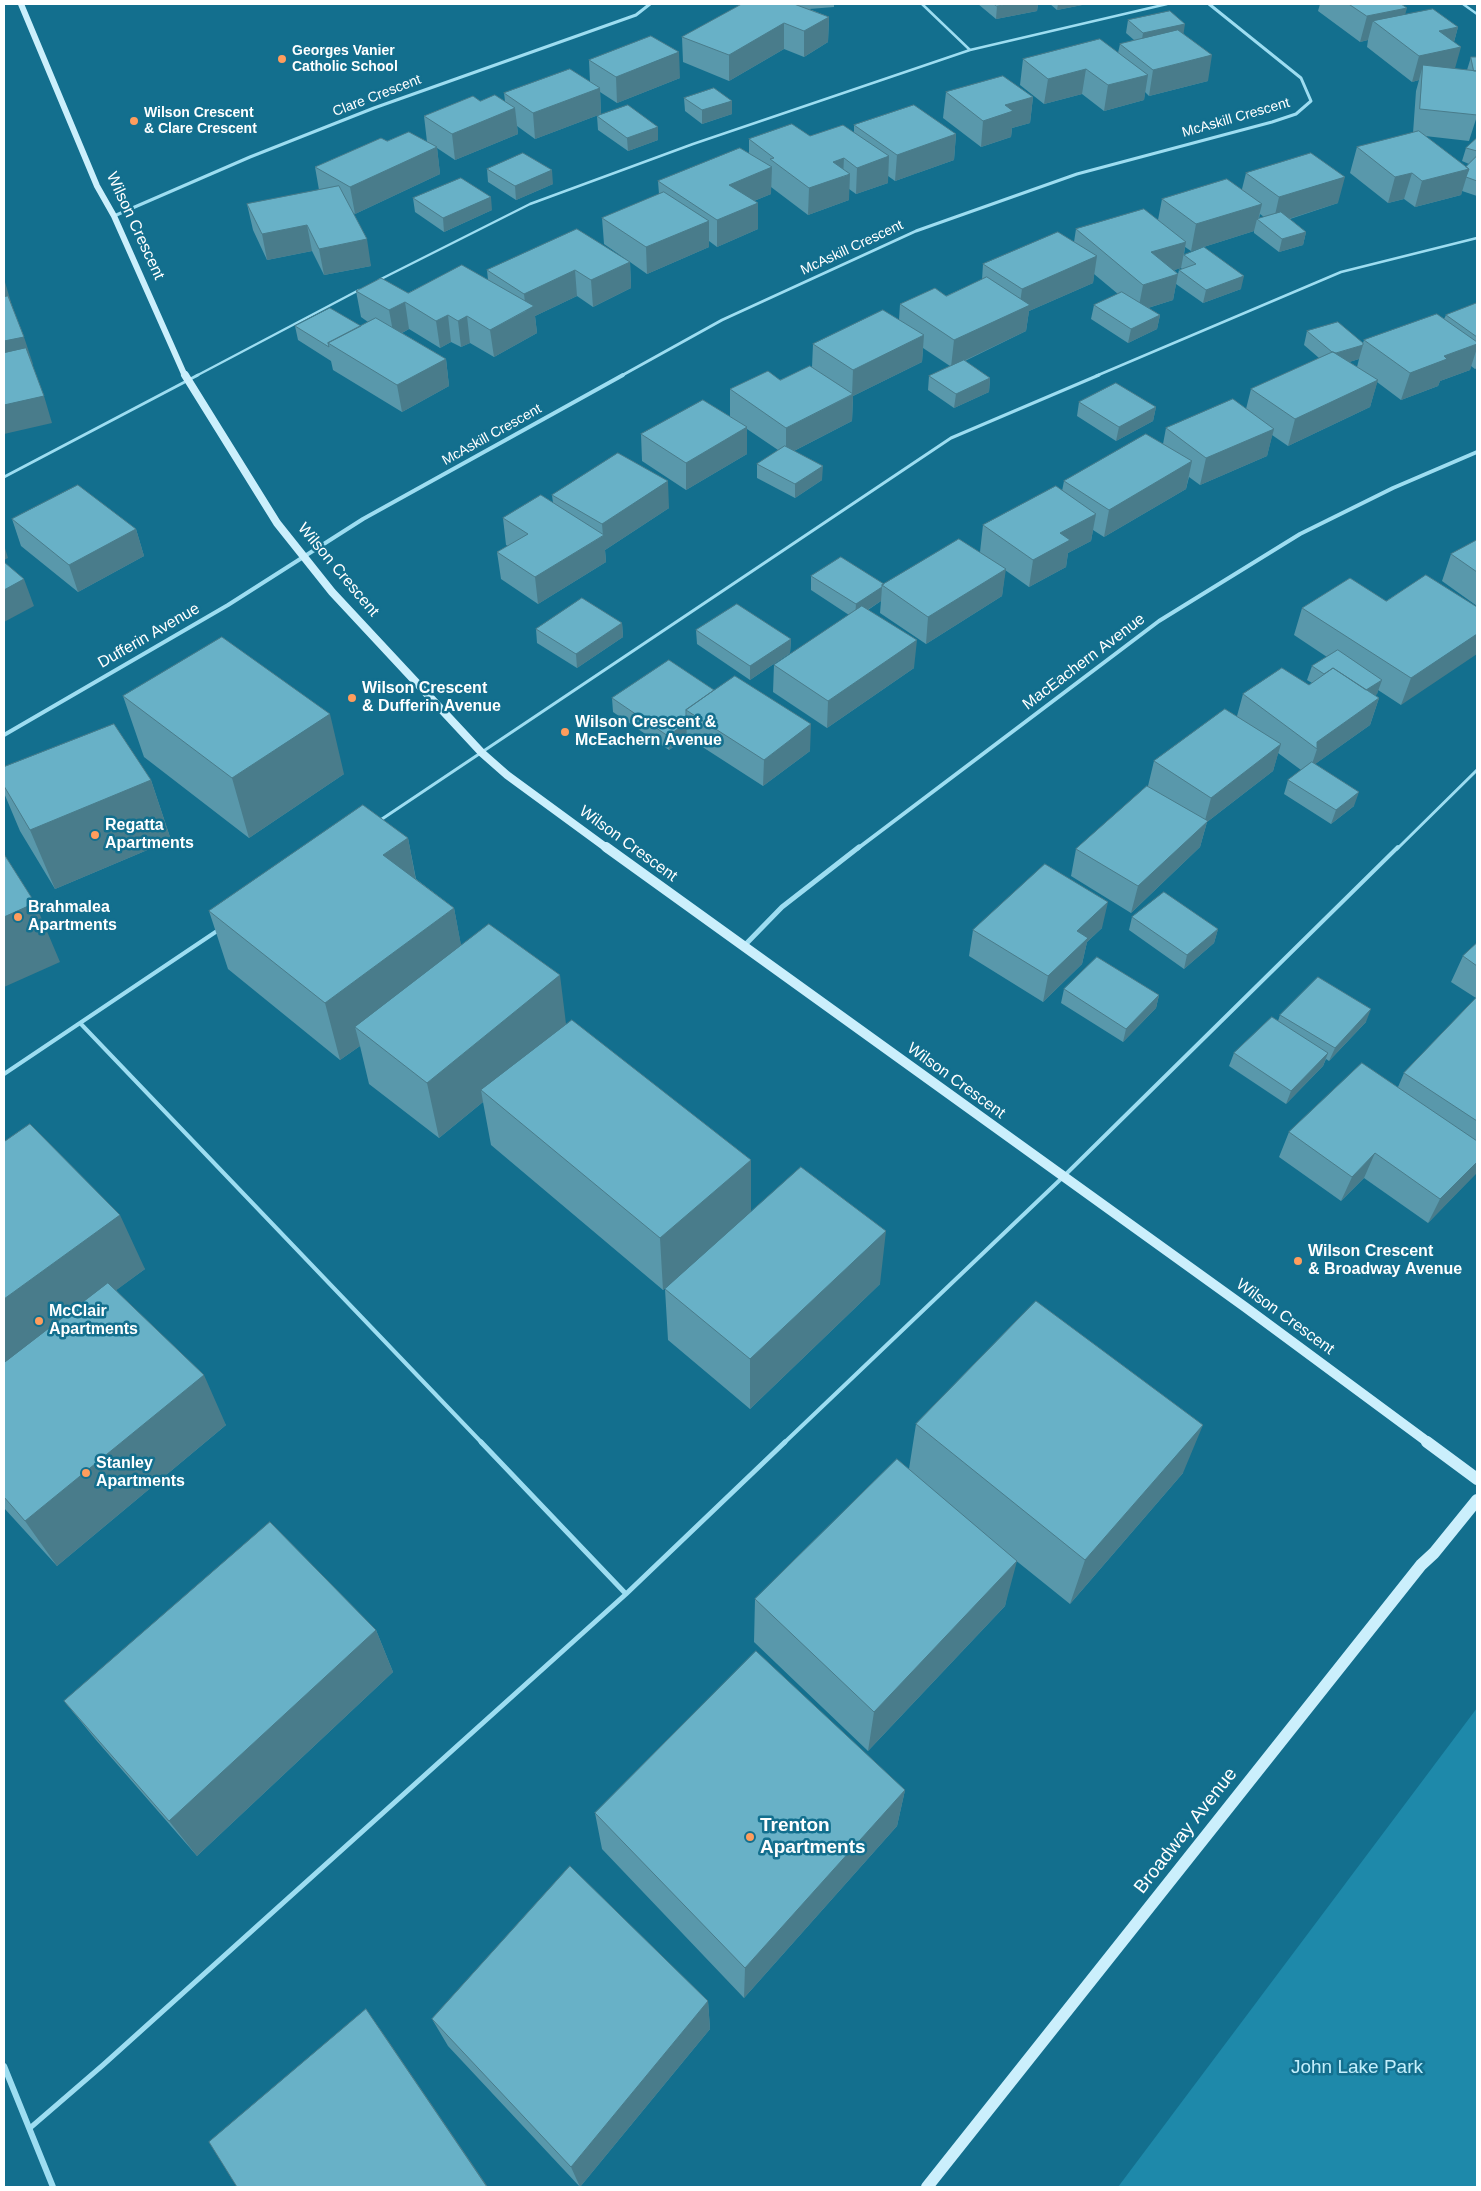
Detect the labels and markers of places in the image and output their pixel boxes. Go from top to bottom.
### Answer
place label: Georges Vanier Catholic School [292,43,398,75]
marker: Georges Vanier Catholic School [276,53,288,65]
place label: Wilson Crescent & Clare Crescent [144,105,257,138]
marker: Wilson Crescent & Clare Crescent [128,115,140,127]
place label: Wilson Crescent & Dufferin Avenue [362,679,501,717]
marker: Wilson Crescent & Dufferin Avenue [346,692,358,704]
place label: Wilson Crescent & McEachern Avenue [575,713,722,751]
marker: Wilson Crescent & McEachern Avenue [559,726,571,738]
place label: Regatta Apartments [105,816,194,854]
marker: Regatta Apartments [89,829,101,841]
place label: Brahmalea Apartments [28,898,117,936]
marker: Brahmalea Apartments [12,911,24,923]
place label: Wilson Crescent & Broadway Avenue [1308,1242,1462,1280]
marker: Wilson Crescent & Broadway Avenue [1292,1255,1304,1267]
place label: McClair Apartments [49,1302,138,1340]
marker: McClair Apartments [33,1315,45,1327]
place label: Stanley Apartments [96,1454,185,1492]
marker: Stanley Apartments [80,1467,92,1479]
place label: Trenton Apartments [760,1815,866,1859]
marker: Trenton Apartments [744,1831,756,1843]

